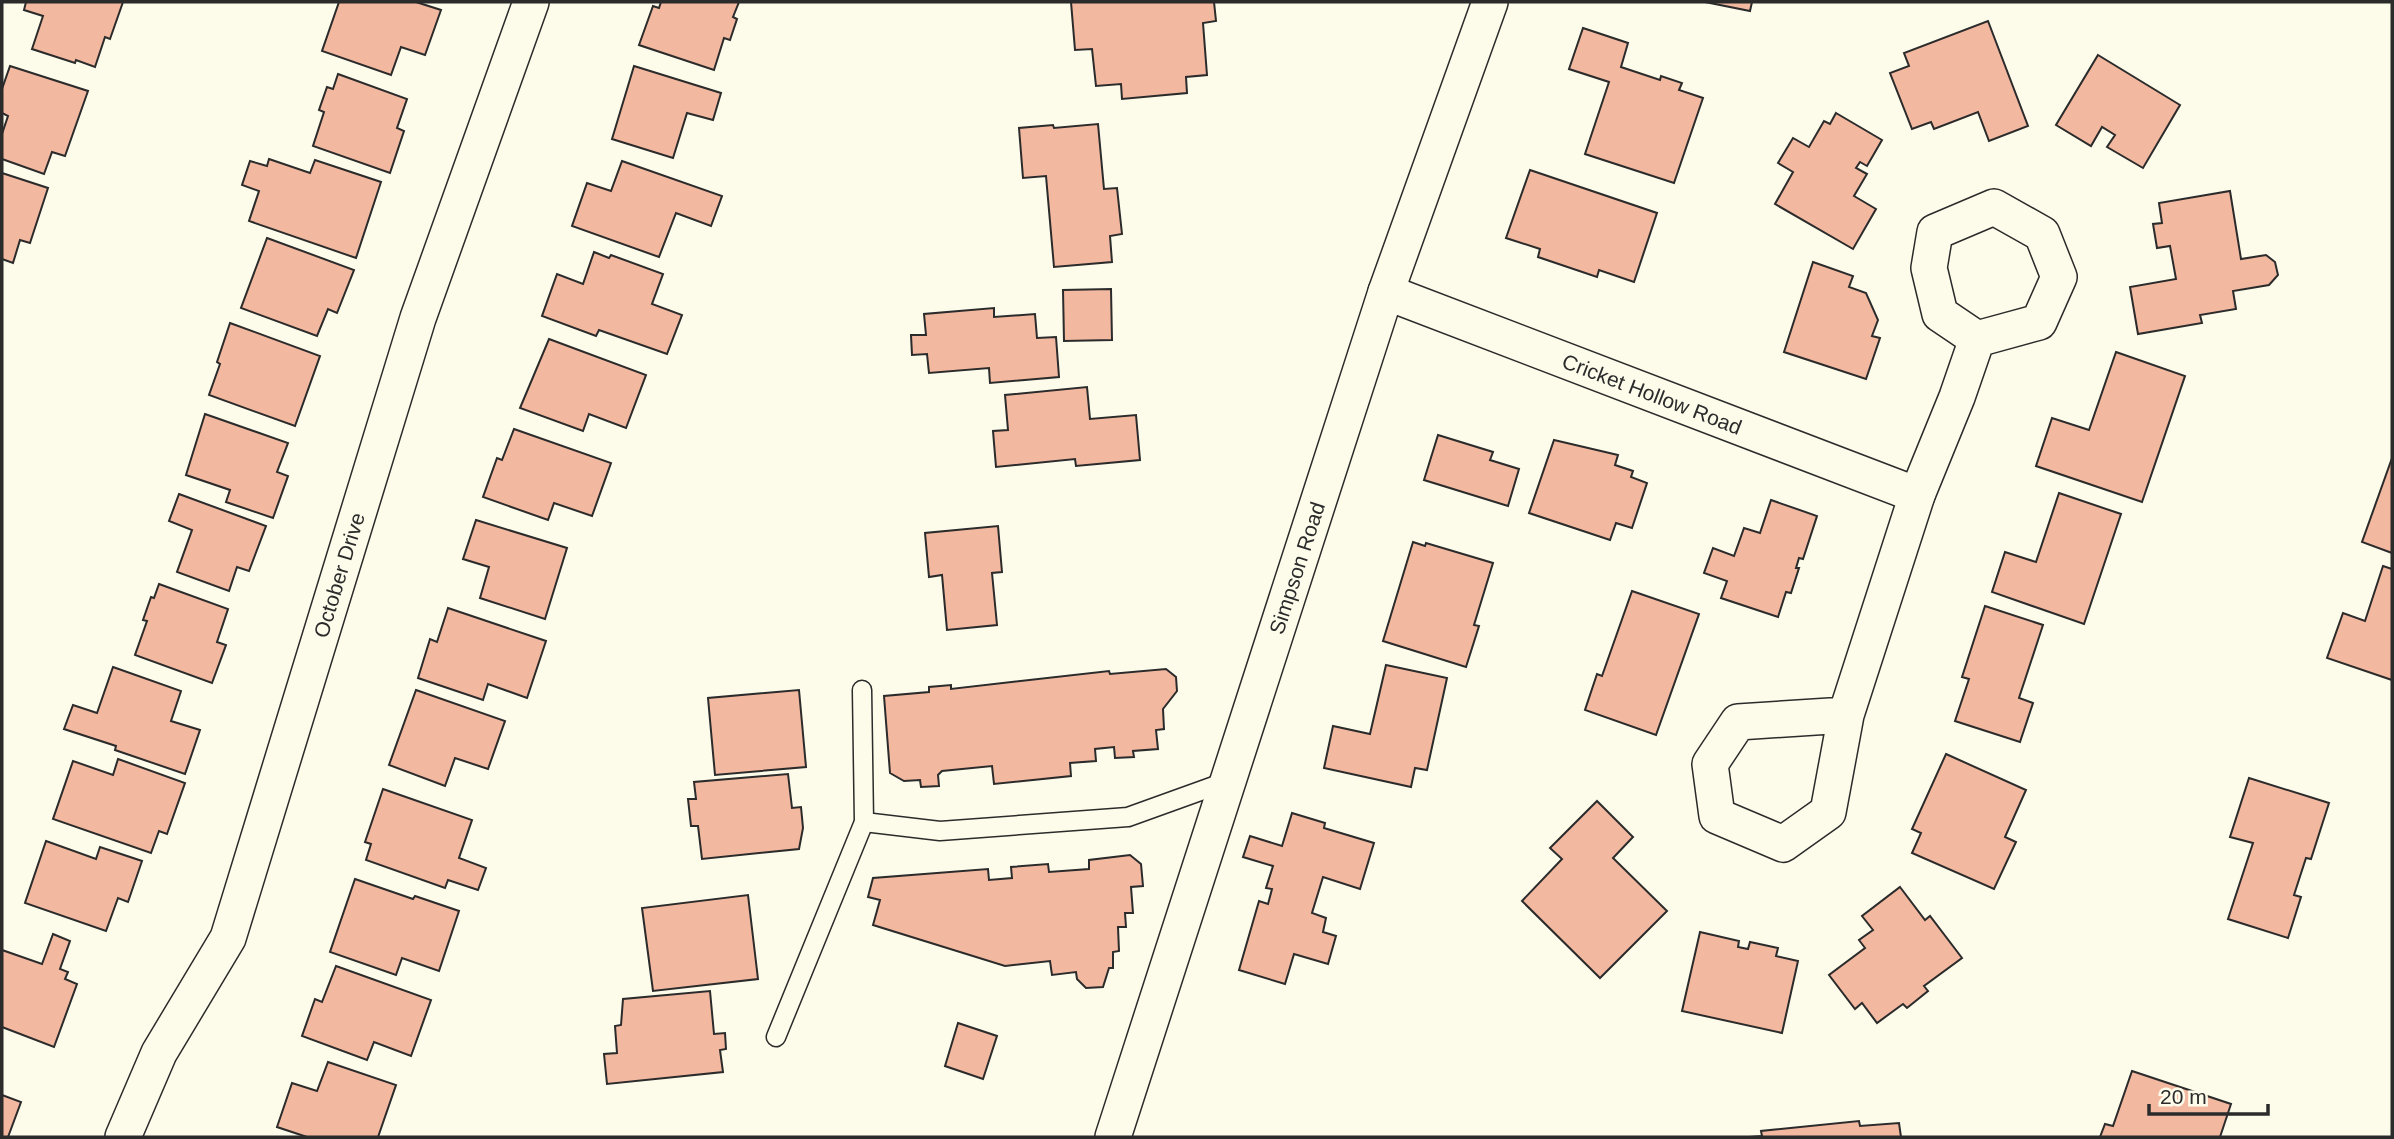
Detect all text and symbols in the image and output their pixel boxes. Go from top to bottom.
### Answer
street label: Cricket Hollow Road [1559,349,1745,439]
street label: Simpson Road [1265,499,1329,637]
street label: October Drive [309,510,369,640]
scale bar [2149,1072,2268,1116]
text: 20 m [2160,1085,2207,1108]

